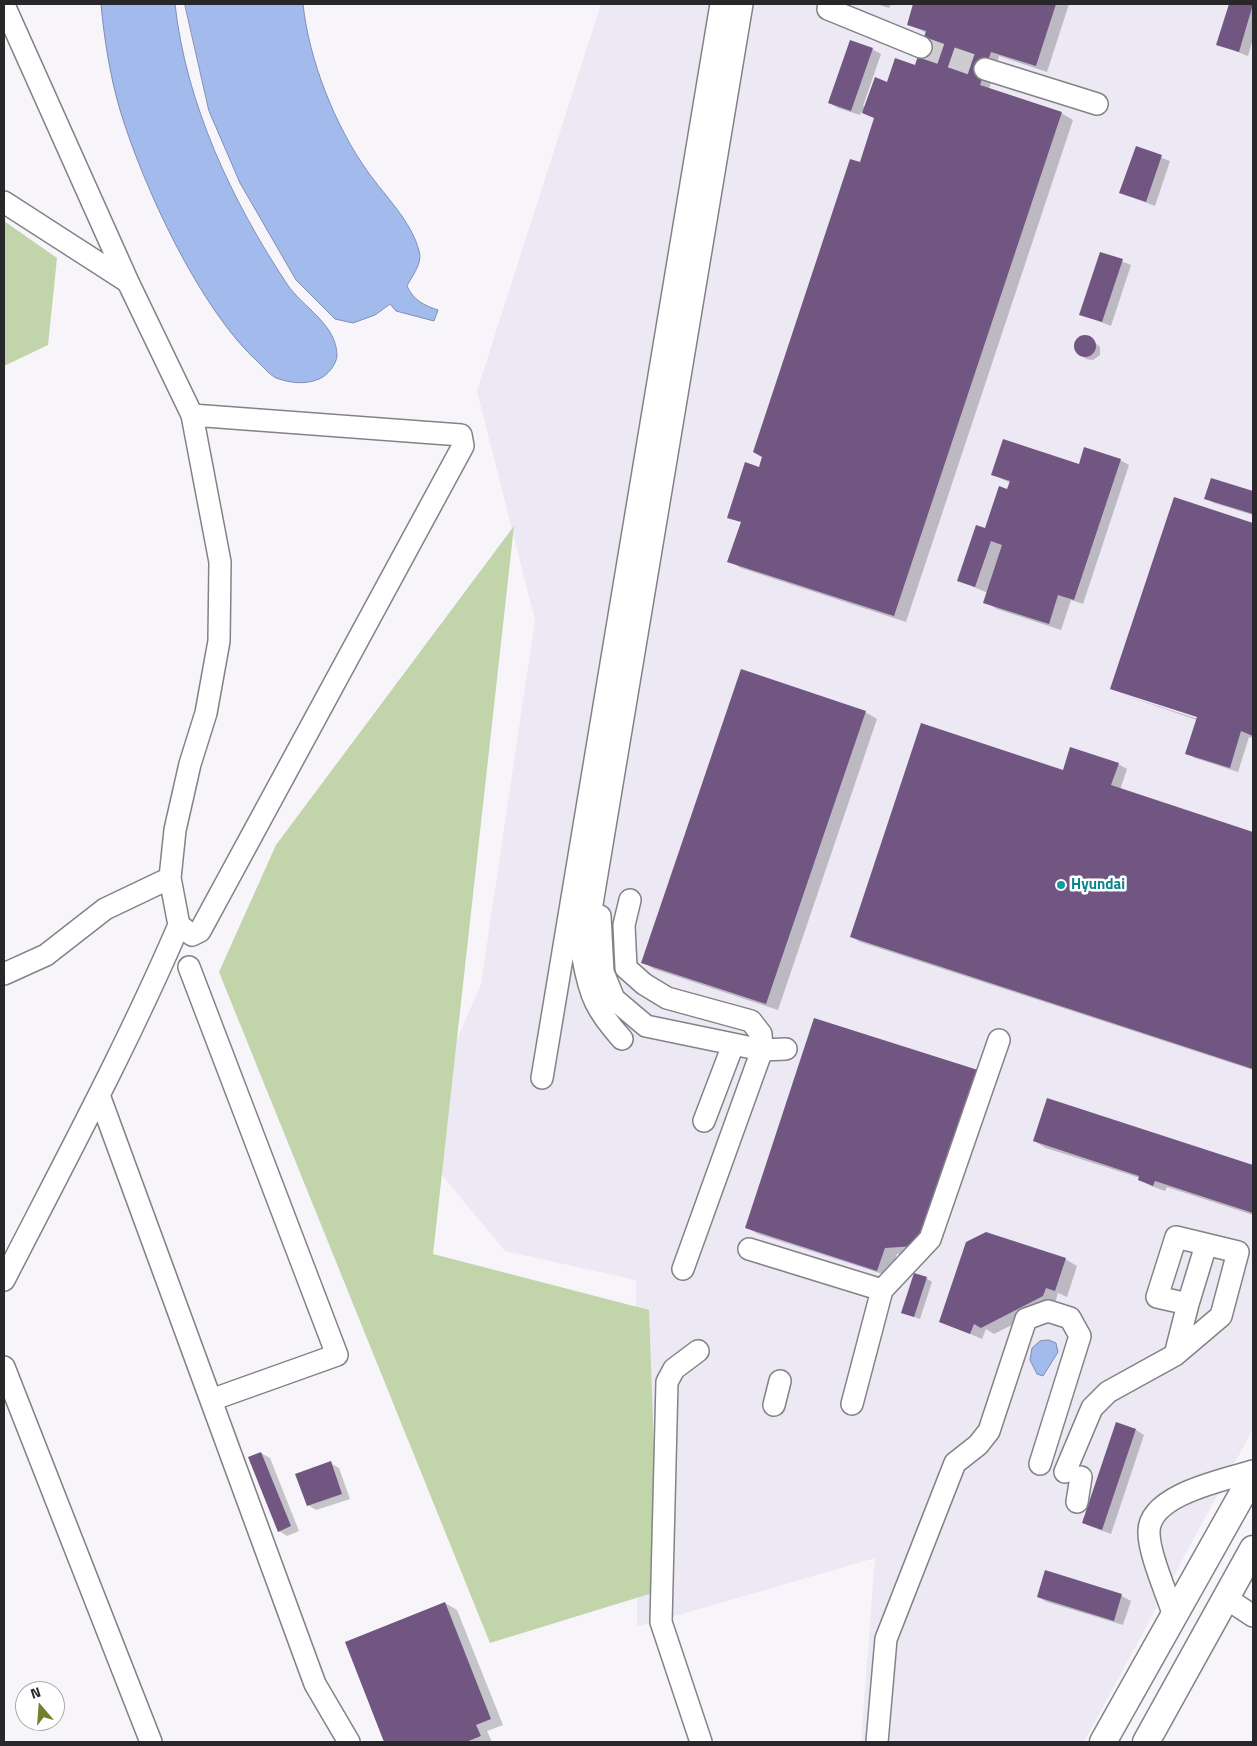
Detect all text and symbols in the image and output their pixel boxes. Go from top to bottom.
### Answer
place label: Hyundai [1071,876,1125,894]
marker: Hyundai [1055,879,1067,891]
north arrow [15,1681,65,1731]
text: N [28,1681,43,1704]

